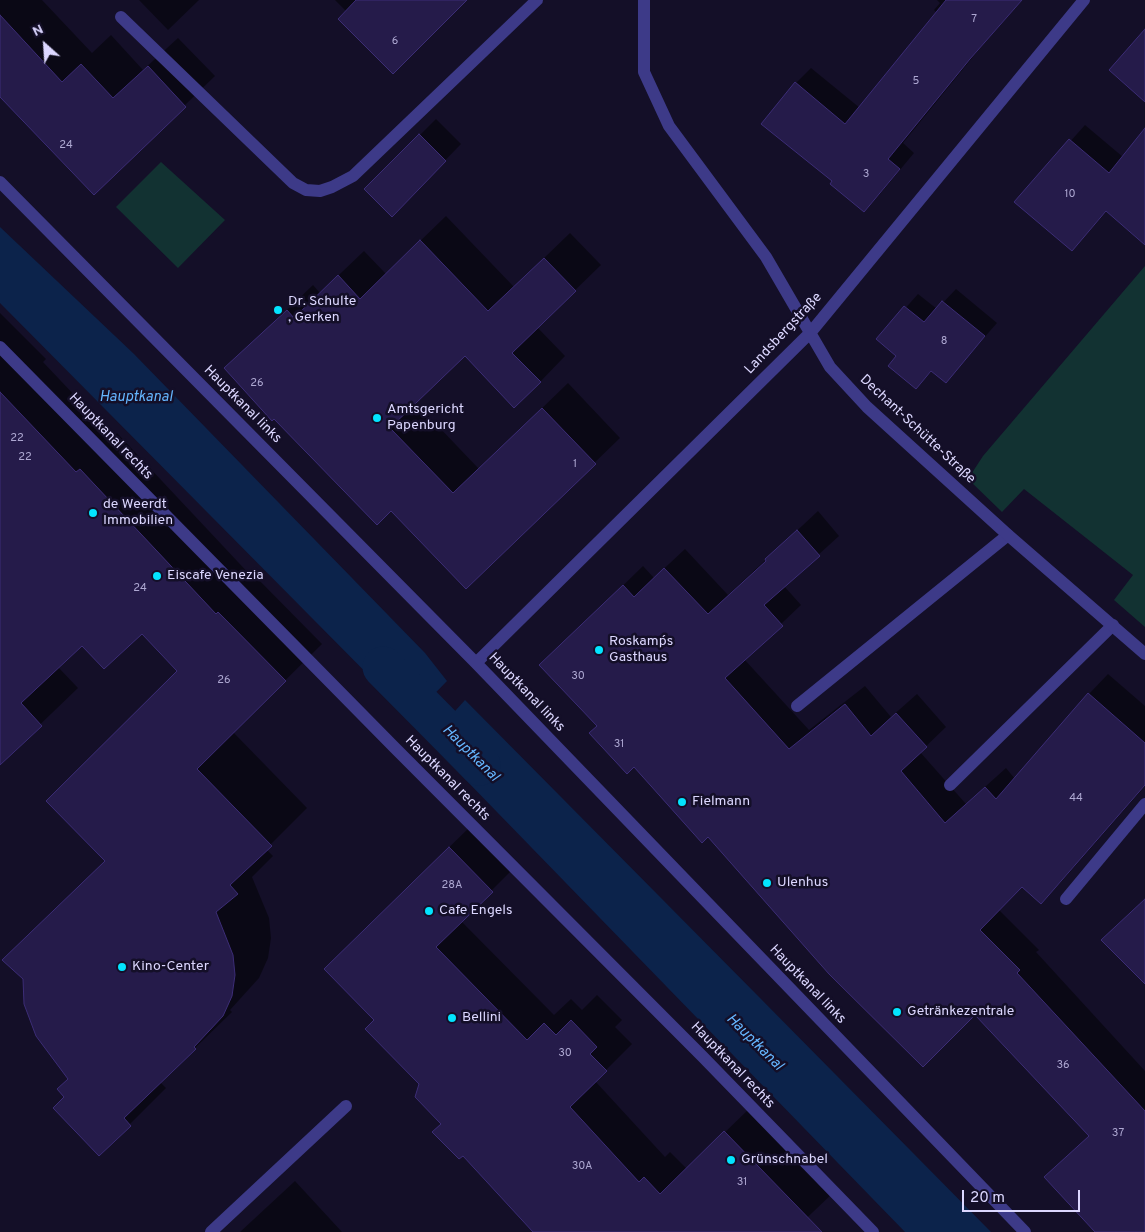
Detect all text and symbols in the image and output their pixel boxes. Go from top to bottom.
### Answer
house number: 7 [971,13,977,27]
north arrow [20,20,70,70]
text: N [30,21,46,41]
house number: 6 [392,35,398,49]
house number: 5 [913,75,919,89]
house number: 24 [59,139,73,153]
house number: 3 [863,168,869,182]
house number: 10 [1064,188,1076,202]
street label: Landsbergstraße [742,290,826,378]
place label: Dr. Schulte , Gerken [288,294,356,326]
marker: Dr. Schulte , Gerken [272,304,284,316]
house number: 8 [941,335,947,349]
street label: Hauptkanal links [200,363,284,447]
street label: Dechant-Schütte-Straße [856,372,978,488]
house number: 26 [250,377,264,391]
water label: Hauptkanal [99,389,173,407]
street label: Hauptkanal rechts [64,390,156,484]
place label: Amtsgericht Papenburg [387,402,464,434]
marker: Amtsgericht Papenburg [371,412,383,424]
house number: 22 [10,432,24,446]
house number: 22 [18,451,32,465]
house number: 1 [573,458,577,472]
place label: de Weerdt Immobilien [103,497,173,530]
marker: de Weerdt Immobilien [87,507,99,519]
place label: Eiscafe Venezia [167,568,264,584]
marker: Eiscafe Venezia [151,570,163,582]
house number: 24 [133,582,147,596]
place label: Roskamp´s Gasthaus [609,634,673,666]
marker: Roskamp´s Gasthaus [593,644,605,656]
street label: Hauptkanal links [484,650,568,736]
house number: 30 [571,670,585,684]
house number: 26 [217,674,231,688]
water label: Hauptkanal [438,722,502,786]
street label: Hauptkanal rechts [401,733,493,825]
house number: 31 [614,738,624,752]
house number: 44 [1069,792,1083,806]
place label: Fielmann [692,794,750,810]
marker: Fielmann [676,796,688,808]
place label: Ulenhus [777,875,828,891]
marker: Ulenhus [761,877,773,889]
house number: 28A [442,879,462,893]
place label: Cafe Engels [439,903,513,919]
marker: Cafe Engels [423,905,435,917]
street label: Hauptkanal links [765,942,849,1028]
place label: Kino-Center [132,959,209,975]
marker: Kino-Center [116,961,128,973]
place label: Getränkezentrale [907,1004,1014,1020]
marker: Getränkezentrale [891,1006,903,1018]
place label: Bellini [462,1010,501,1026]
water label: Hauptkanal [722,1011,786,1075]
marker: Bellini [446,1012,458,1024]
street label: Hauptkanal rechts [686,1019,778,1113]
house number: 30 [558,1047,572,1061]
house number: 36 [1056,1059,1070,1073]
house number: 37 [1112,1127,1124,1141]
place label: Grünschnabel [741,1152,828,1168]
marker: Grünschnabel [725,1154,737,1166]
house number: 30A [572,1160,592,1174]
house number: 31 [737,1176,747,1190]
scale bar [965,1180,1082,1212]
text: 20 m [970,1189,1005,1208]

